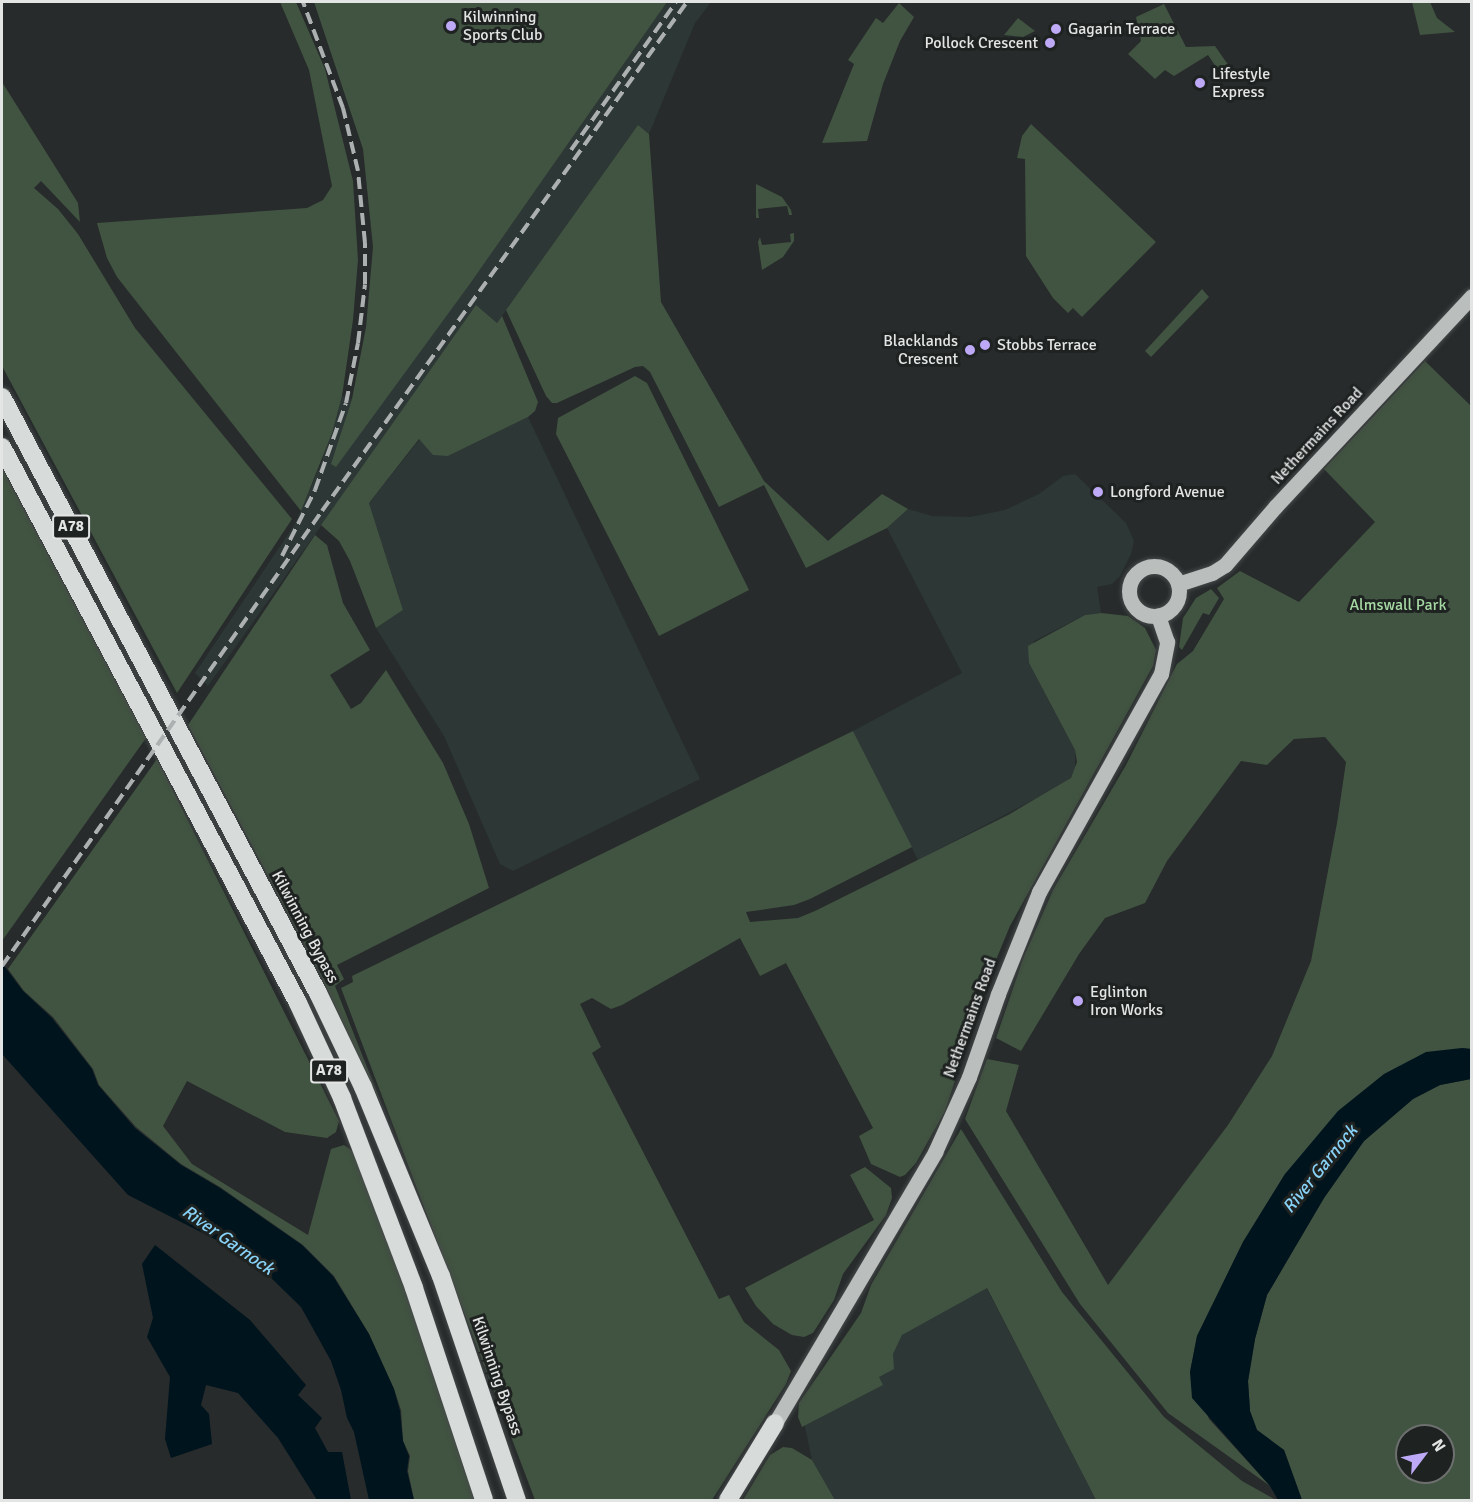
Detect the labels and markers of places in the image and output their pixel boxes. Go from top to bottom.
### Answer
place label: Kilwinning Sports Club [463,7,542,45]
marker: Kilwinning Sports Club [444,19,458,33]
place label: Gagarin Terrace [1068,19,1175,39]
marker: Gagarin Terrace [1049,22,1063,36]
place label: Pollock Crescent [925,33,1038,53]
marker: Pollock Crescent [1043,36,1057,50]
place label: Lifestyle Express [1212,64,1270,102]
marker: Lifestyle Express [1193,76,1207,90]
place label: Blacklands Crescent [883,331,958,369]
place label: Stobbs Terrace [997,335,1097,355]
marker: Stobbs Terrace [978,338,992,352]
marker: Blacklands Crescent [963,343,977,357]
place label: Longford Avenue [1110,482,1225,502]
marker: Longford Avenue [1091,485,1105,499]
place label: Eglinton Iron Works [1090,982,1163,1020]
marker: Eglinton Iron Works [1071,994,1085,1008]

